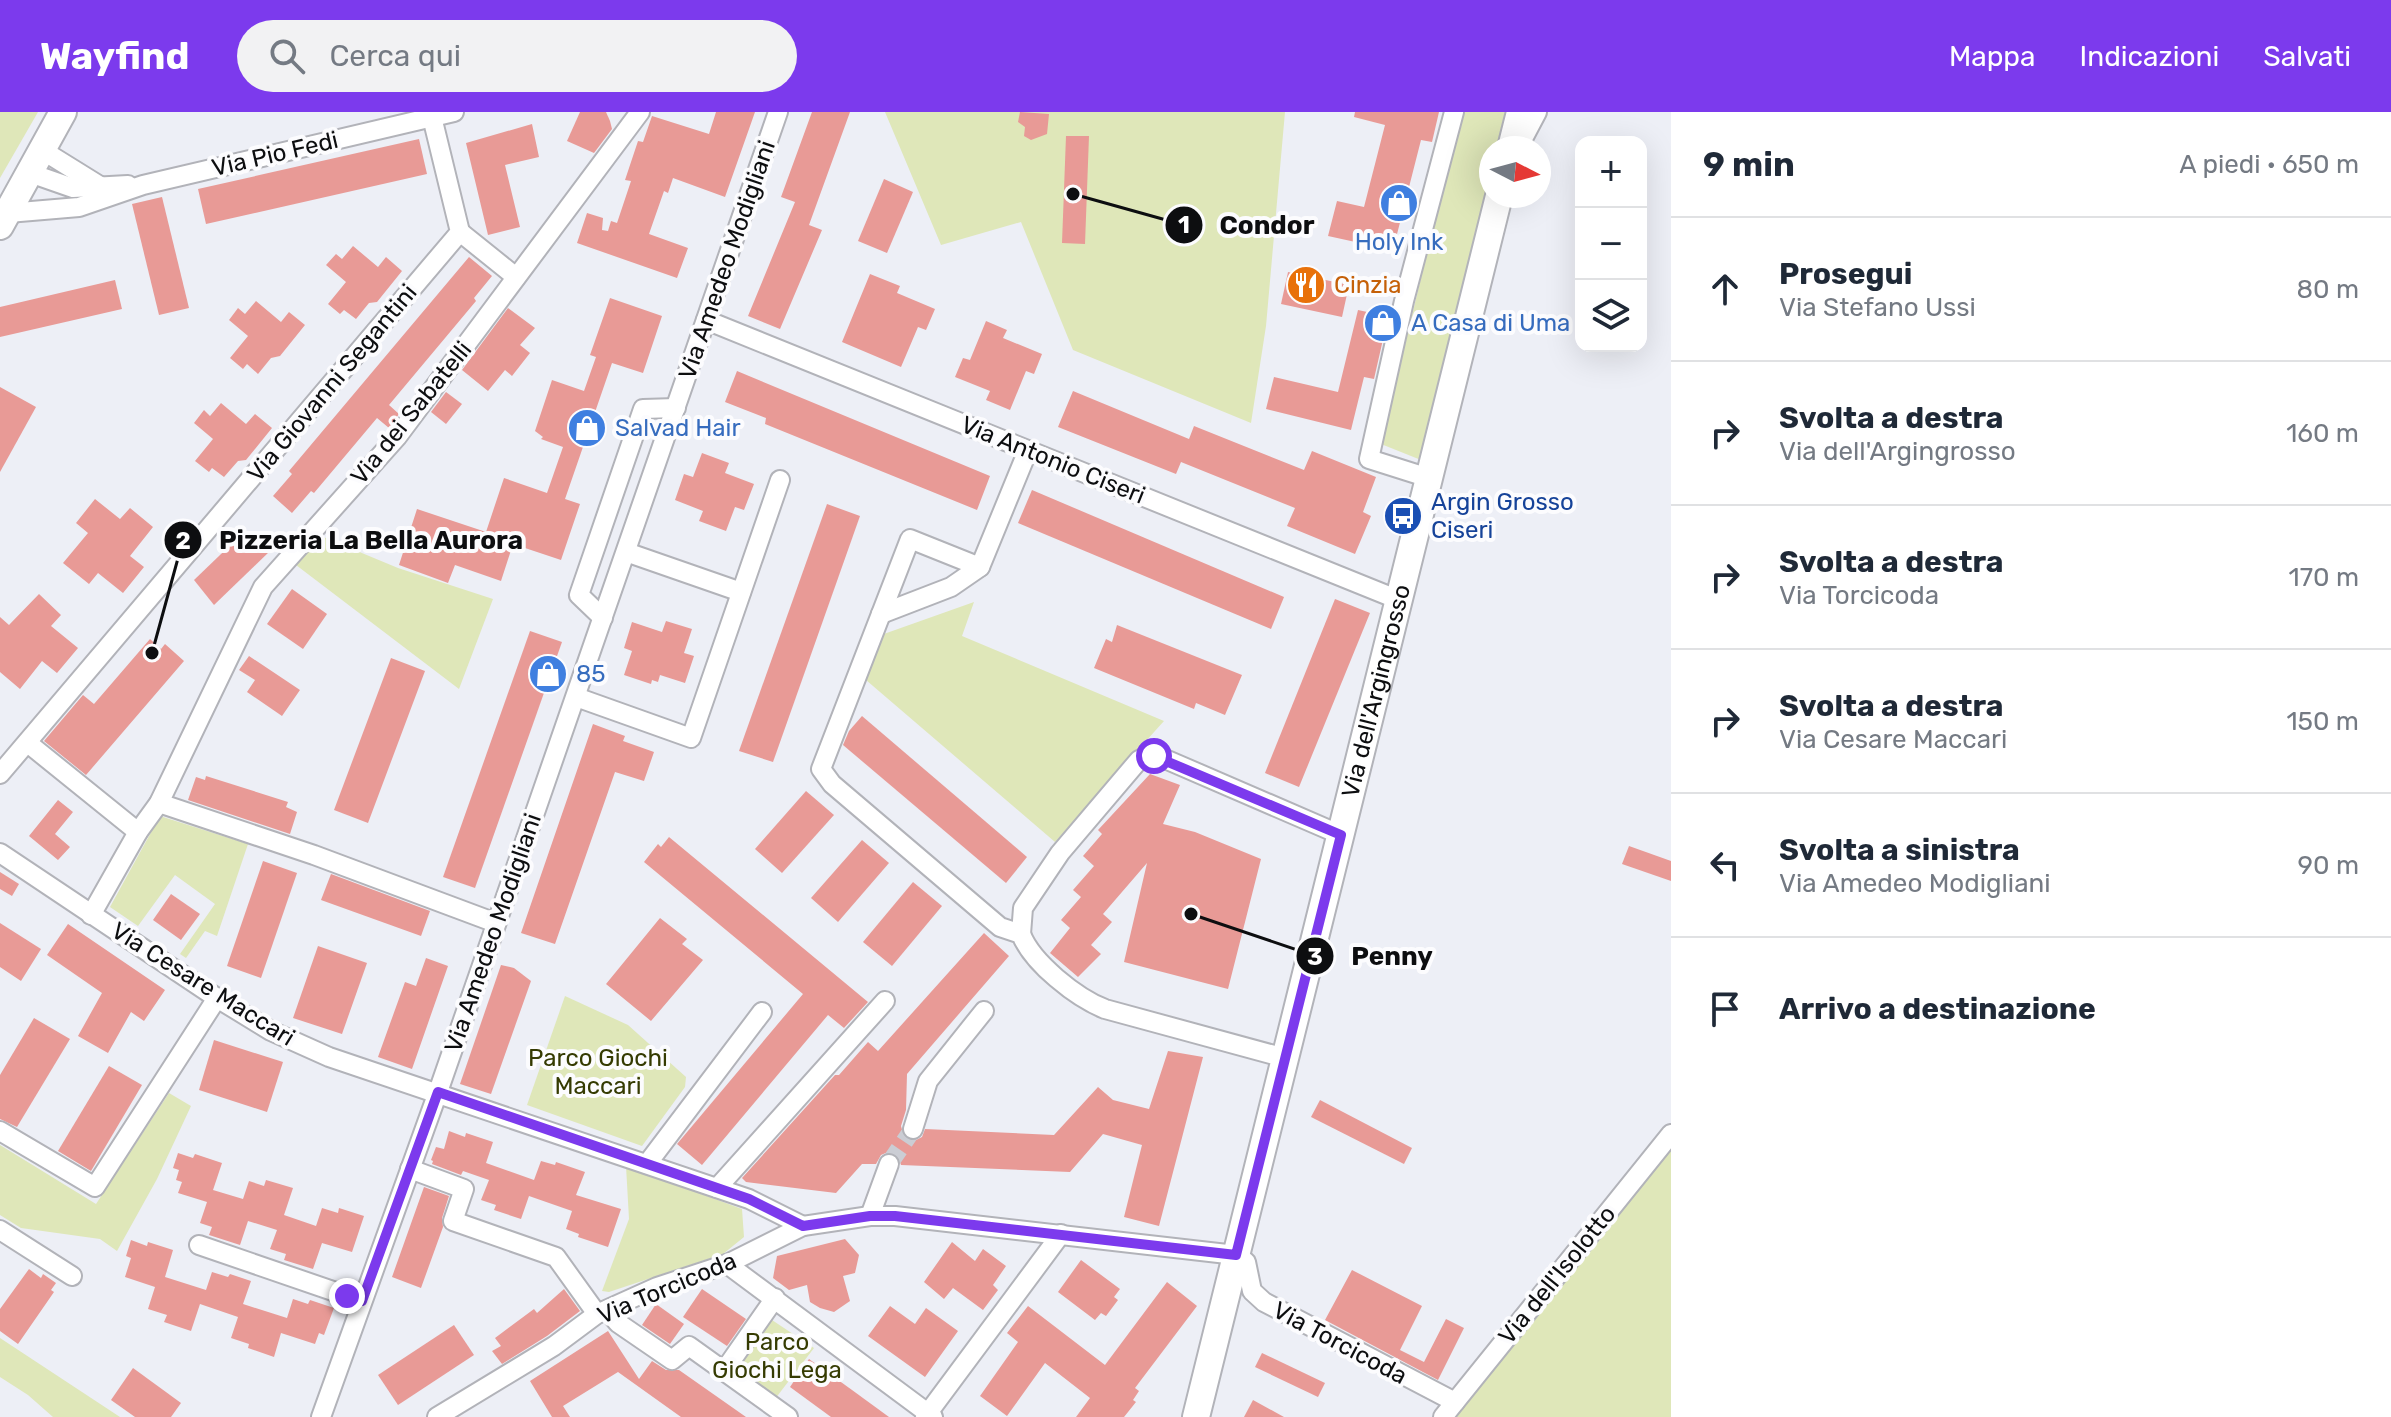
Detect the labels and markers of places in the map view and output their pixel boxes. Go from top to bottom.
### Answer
shop icon: Holy Ink [1378,182,1420,224]
callout: Condor [1164,200,1331,250]
place label: Holy Ink [1355,228,1444,256]
restaurant icon: Cinzia [1285,264,1327,306]
place label: Cinzia [1334,271,1402,299]
shop icon: A Casa di Uma [1362,302,1404,344]
place label: A Casa di Uma [1411,309,1570,337]
shop icon: Salvad Hair [566,407,608,449]
place label: Salvad Hair [615,414,741,442]
place label: Argin Grosso Ciseri [1431,488,1574,544]
bus stop icon: Argin Grosso Ciseri [1382,495,1424,537]
callout: Pizzeria La Bella Aurora [163,515,540,565]
shop icon: 85 [527,653,569,695]
place label: 85 [576,660,606,688]
callout: Penny [1295,931,1449,981]

